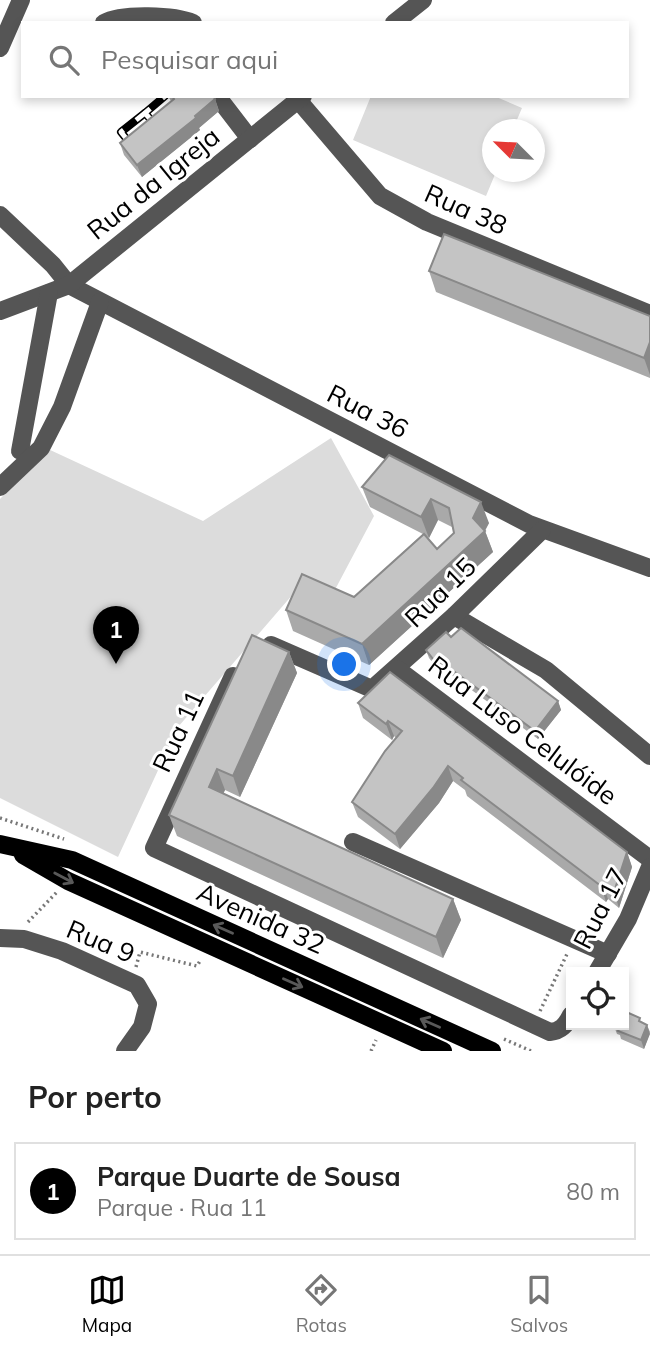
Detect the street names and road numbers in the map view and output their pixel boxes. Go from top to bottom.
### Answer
street label: Rua da Igreja [80,120,226,246]
street label: Rua 38 [420,176,512,242]
street label: Rua 36 [322,377,414,445]
street label: Rua 15 [397,550,483,634]
street label: Rua Luso Celulóide [422,648,624,812]
street label: Rua 11 [145,685,211,777]
street label: Rua 17 [566,862,634,954]
street label: Avenida 32 [192,875,330,961]
street label: Rua 9 [62,912,140,970]

